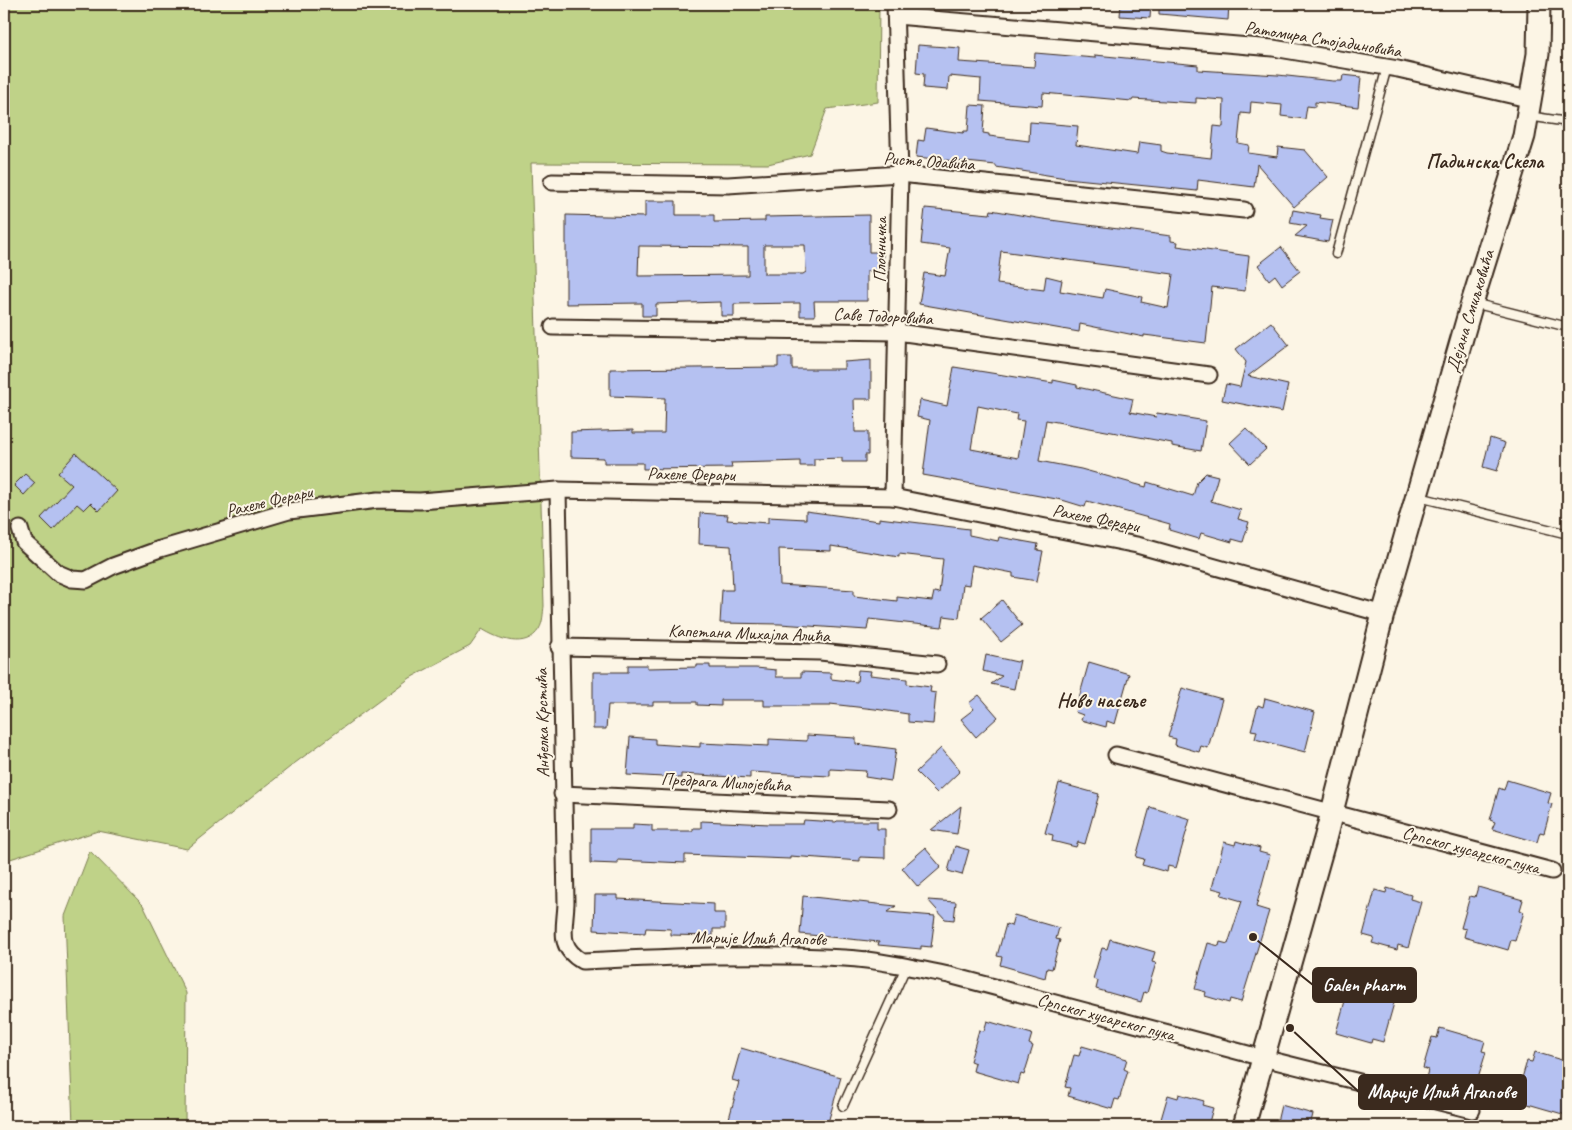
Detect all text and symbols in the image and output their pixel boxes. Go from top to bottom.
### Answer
street label: Ратомира Стојадиновића [1243,16,1404,62]
street label: Ристе Одавића [883,147,976,175]
district label: Падинска Скела [1426,149,1545,174]
street label: Плочничка [868,216,892,283]
street label: Дејана Смиљковића [1441,246,1499,375]
street label: Саве Тодоровића [833,302,934,330]
street label: Рахеле Ферари [647,462,737,486]
street label: Рахеле Ферари [224,480,316,522]
street label: Рахеле Ферари [1051,499,1143,537]
street label: Капетана Михајла Алића [668,619,831,647]
street label: Анђелка Крстића [530,667,554,778]
district label: Ново насеље [1057,688,1147,713]
street label: Предрага Милојевића [660,768,793,796]
street label: Српског хусарског пука [1400,821,1543,879]
street label: Марије Илић Агапове [692,926,827,950]
callout: Galen pharm [1313,968,1416,1002]
text: Galen pharm [1323,973,1407,997]
street label: Српског хусарског пука [1035,988,1178,1046]
callout: Марије Илић Агапове [1359,1075,1526,1109]
text: Марије Илић Агапове [1368,1080,1518,1104]

